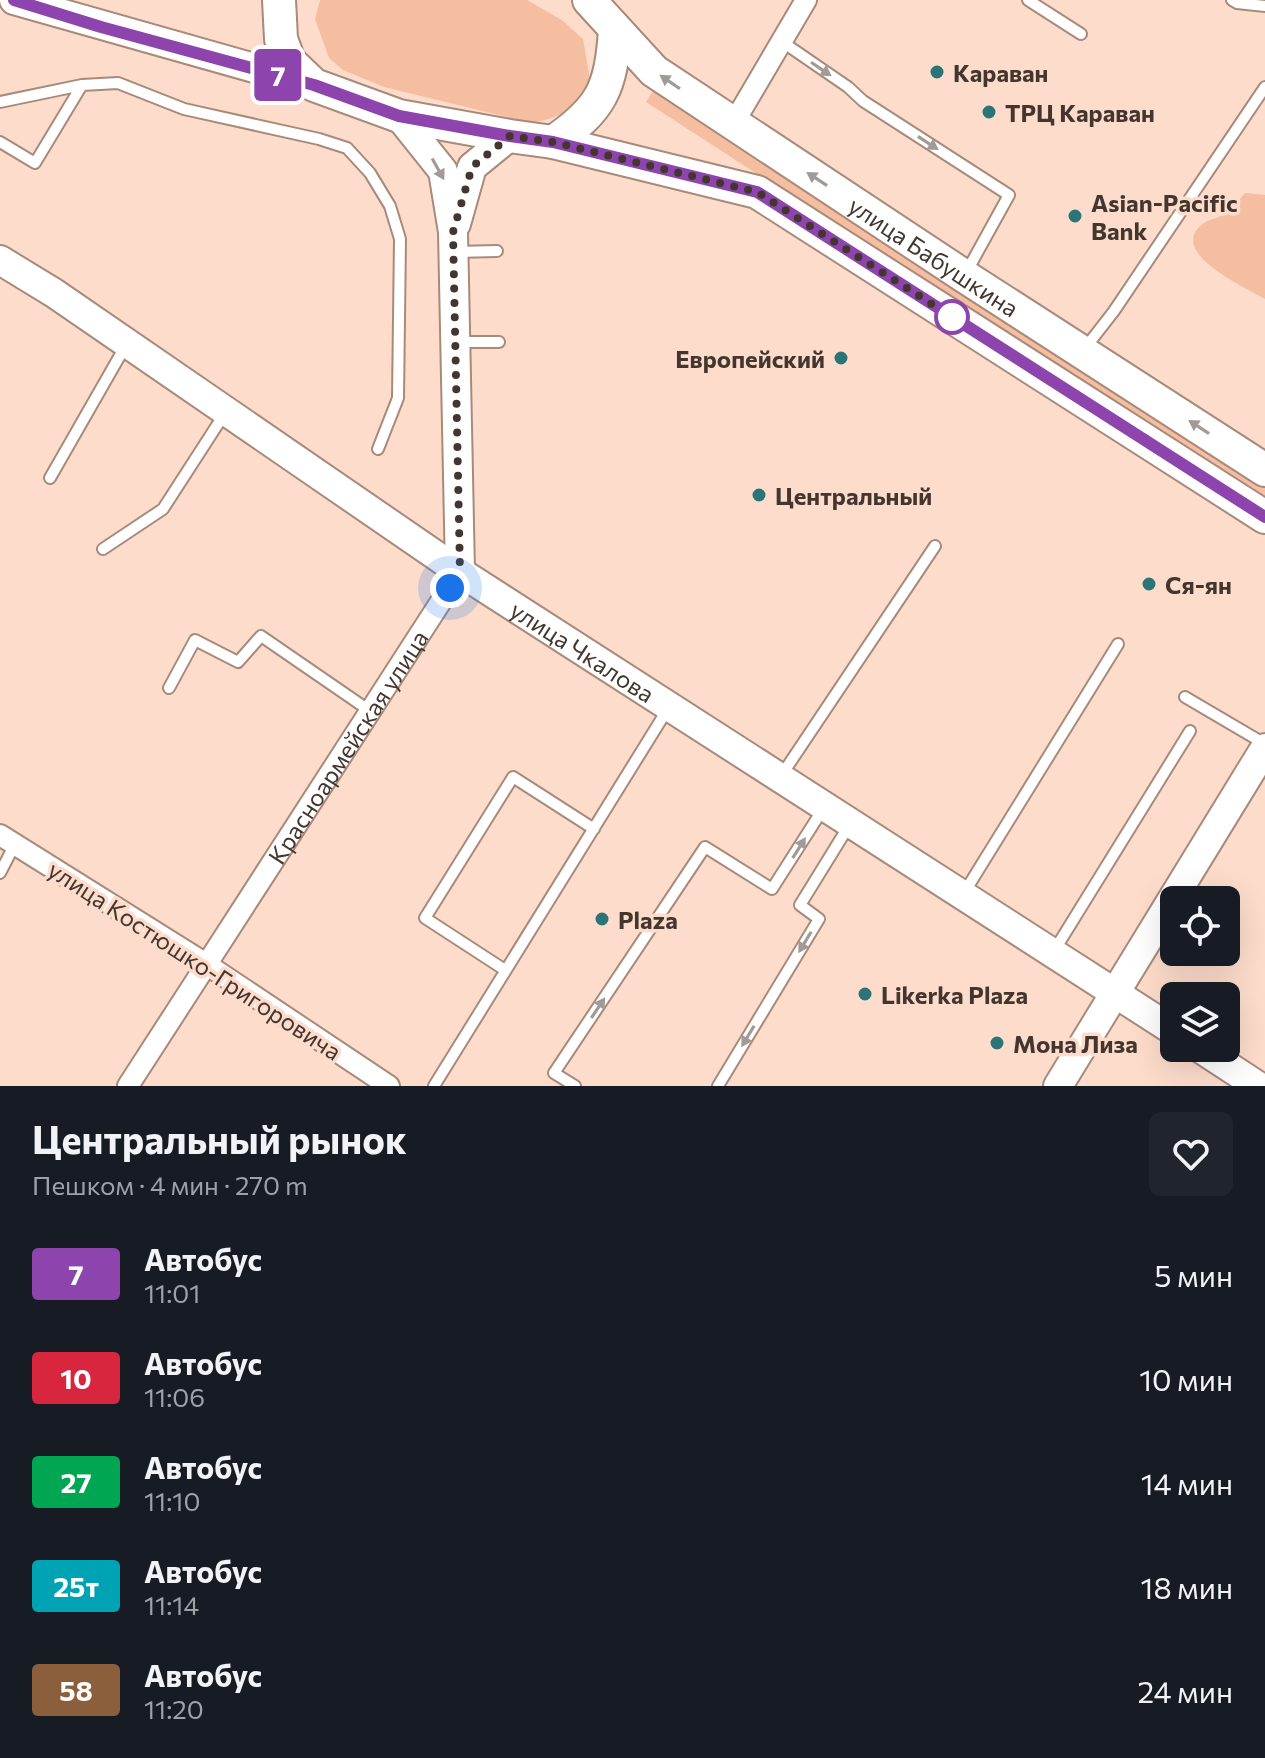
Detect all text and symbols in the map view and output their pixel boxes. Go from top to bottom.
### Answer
line badge: 7 [252,49,304,101]
text: 7 [270,58,286,92]
place label: Караван [953,58,1048,87]
one-way arrow [810,61,832,76]
marker: Караван [928,63,946,81]
one-way arrow [660,74,681,89]
place label: ТРЦ Караван [1005,98,1155,127]
marker: ТРЦ Караван [980,103,998,121]
one-way arrow [917,135,939,150]
one-way arrow [431,158,445,180]
one-way arrow [806,173,828,187]
place label: Asian-Pacific Bank [1091,188,1238,245]
street label: улица Бабушкина [844,190,1024,322]
marker: Asian-Pacific Bank [1066,207,1084,225]
unlabelled marker [935,300,969,334]
place label: Европейский [675,344,825,373]
marker: Европейский [832,349,850,367]
one-way arrow [1189,420,1210,435]
place label: Центральный [775,481,932,510]
marker: Центральный [750,486,768,504]
your location [430,568,470,608]
place label: Ся-ян [1165,570,1232,599]
marker: Ся-ян [1140,575,1158,593]
street label: улица Чкалова [506,594,660,708]
street label: Красноармейская улица [261,624,433,869]
one-way arrow [791,837,806,858]
street label: улица Костюшко-Григоровича [43,854,347,1066]
map controls [1160,886,1240,1062]
button: locate [1160,886,1240,966]
place label: Plaza [618,905,678,934]
marker: Plaza [593,910,611,928]
one-way arrow [798,931,812,953]
place label: Likerka Plaza [881,980,1028,1009]
button: layers [1160,982,1240,1062]
marker: Likerka Plaza [856,985,874,1003]
one-way arrow [590,997,605,1018]
one-way arrow [741,1025,755,1047]
place label: Мона Лиза [1013,1029,1138,1058]
marker: Мона Лиза [988,1034,1006,1052]
button: heart [1149,1112,1233,1196]
text: Центральный рынок [32,1115,407,1162]
text: Пешком · 4 мин · 270 m [32,1169,308,1200]
text: Автобус [144,1240,262,1277]
text: 5 мин [1154,1256,1233,1293]
text: 7 [68,1257,84,1291]
text: 11:01 [144,1277,200,1308]
text: Автобус [144,1344,262,1381]
text: 10 мин [1139,1360,1233,1397]
text: 10 [60,1361,92,1395]
text: 11:06 [144,1381,205,1412]
text: Автобус [144,1448,262,1485]
text: 14 мин [1141,1464,1233,1501]
text: 27 [60,1465,92,1499]
text: 11:10 [144,1485,200,1516]
text: Автобус [144,1552,262,1589]
text: 18 мин [1141,1568,1233,1605]
text: 25т [53,1569,99,1603]
text: 11:14 [144,1589,199,1620]
text: Автобус [144,1656,262,1693]
text: 24 мин [1137,1672,1233,1709]
text: 58 [59,1673,93,1707]
text: 11:20 [144,1693,204,1724]

